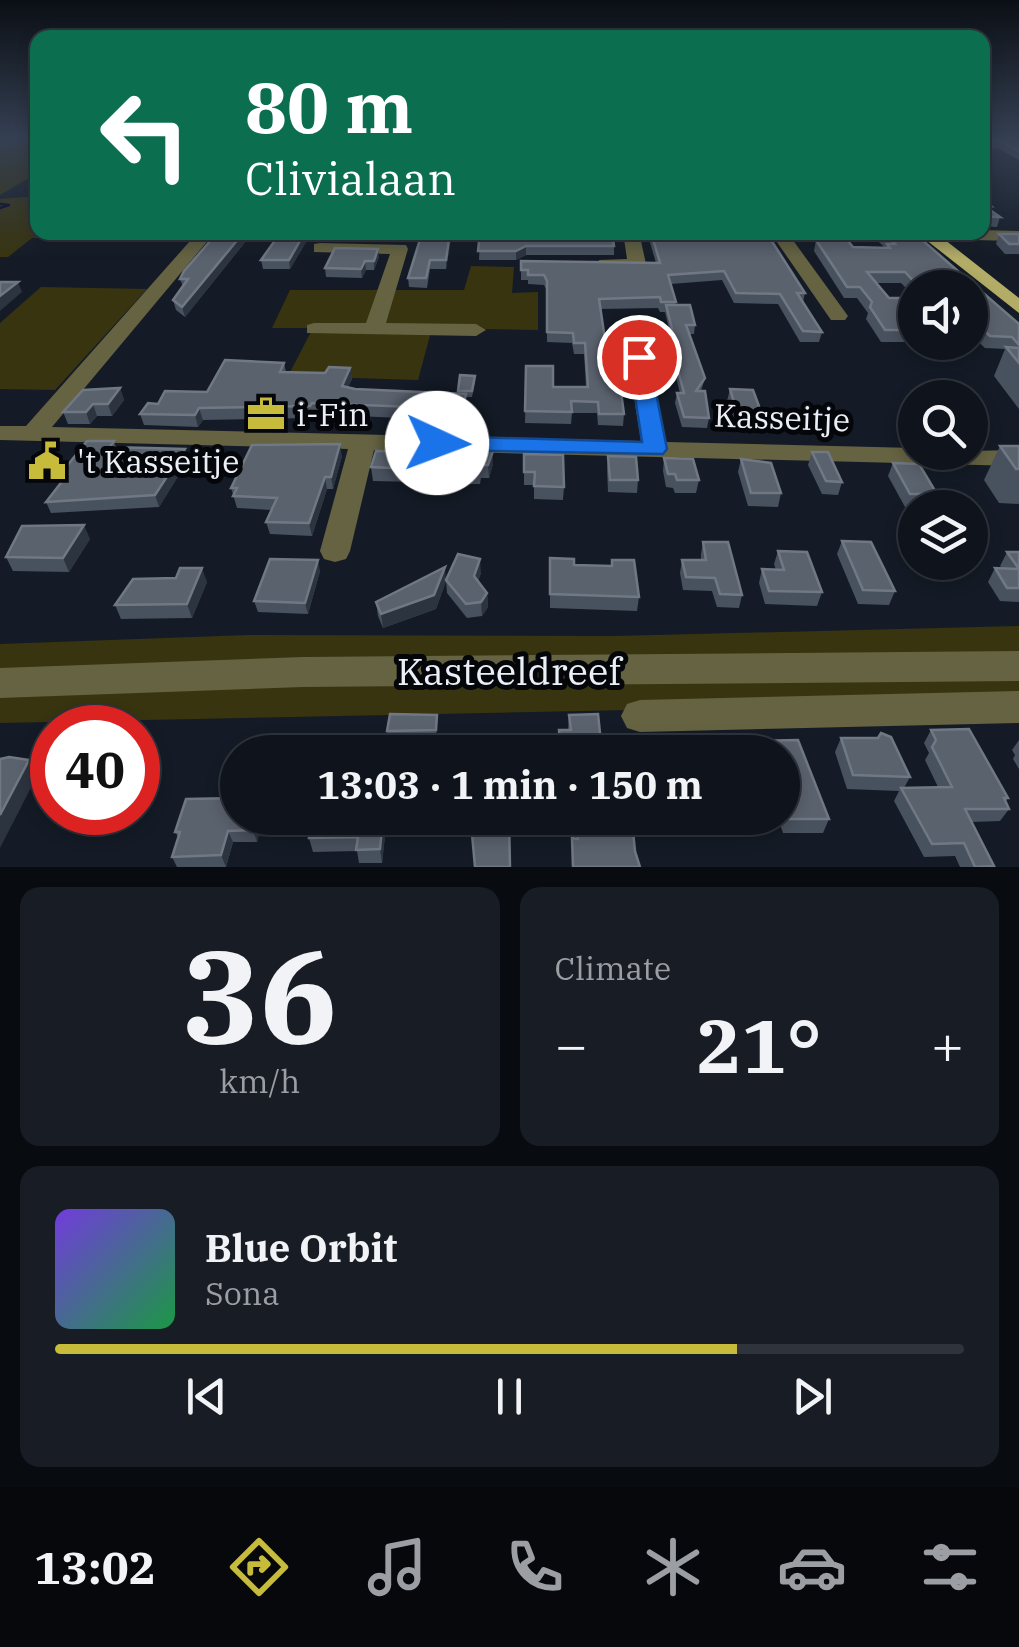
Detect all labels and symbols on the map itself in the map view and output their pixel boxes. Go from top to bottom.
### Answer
pin [597,315,682,400]
position arrow [385,391,489,495]
office icon: i-Fin [245,393,287,435]
place label: i-Fin [296,393,368,435]
street label: Kasseitje [713,394,851,440]
public building icon: 't Kasseitje [26,440,68,482]
place label: 't Kasseitje [77,440,239,482]
street label: Kasteeldreef [397,646,624,695]
speed limit sign: 40 [30,705,160,835]

